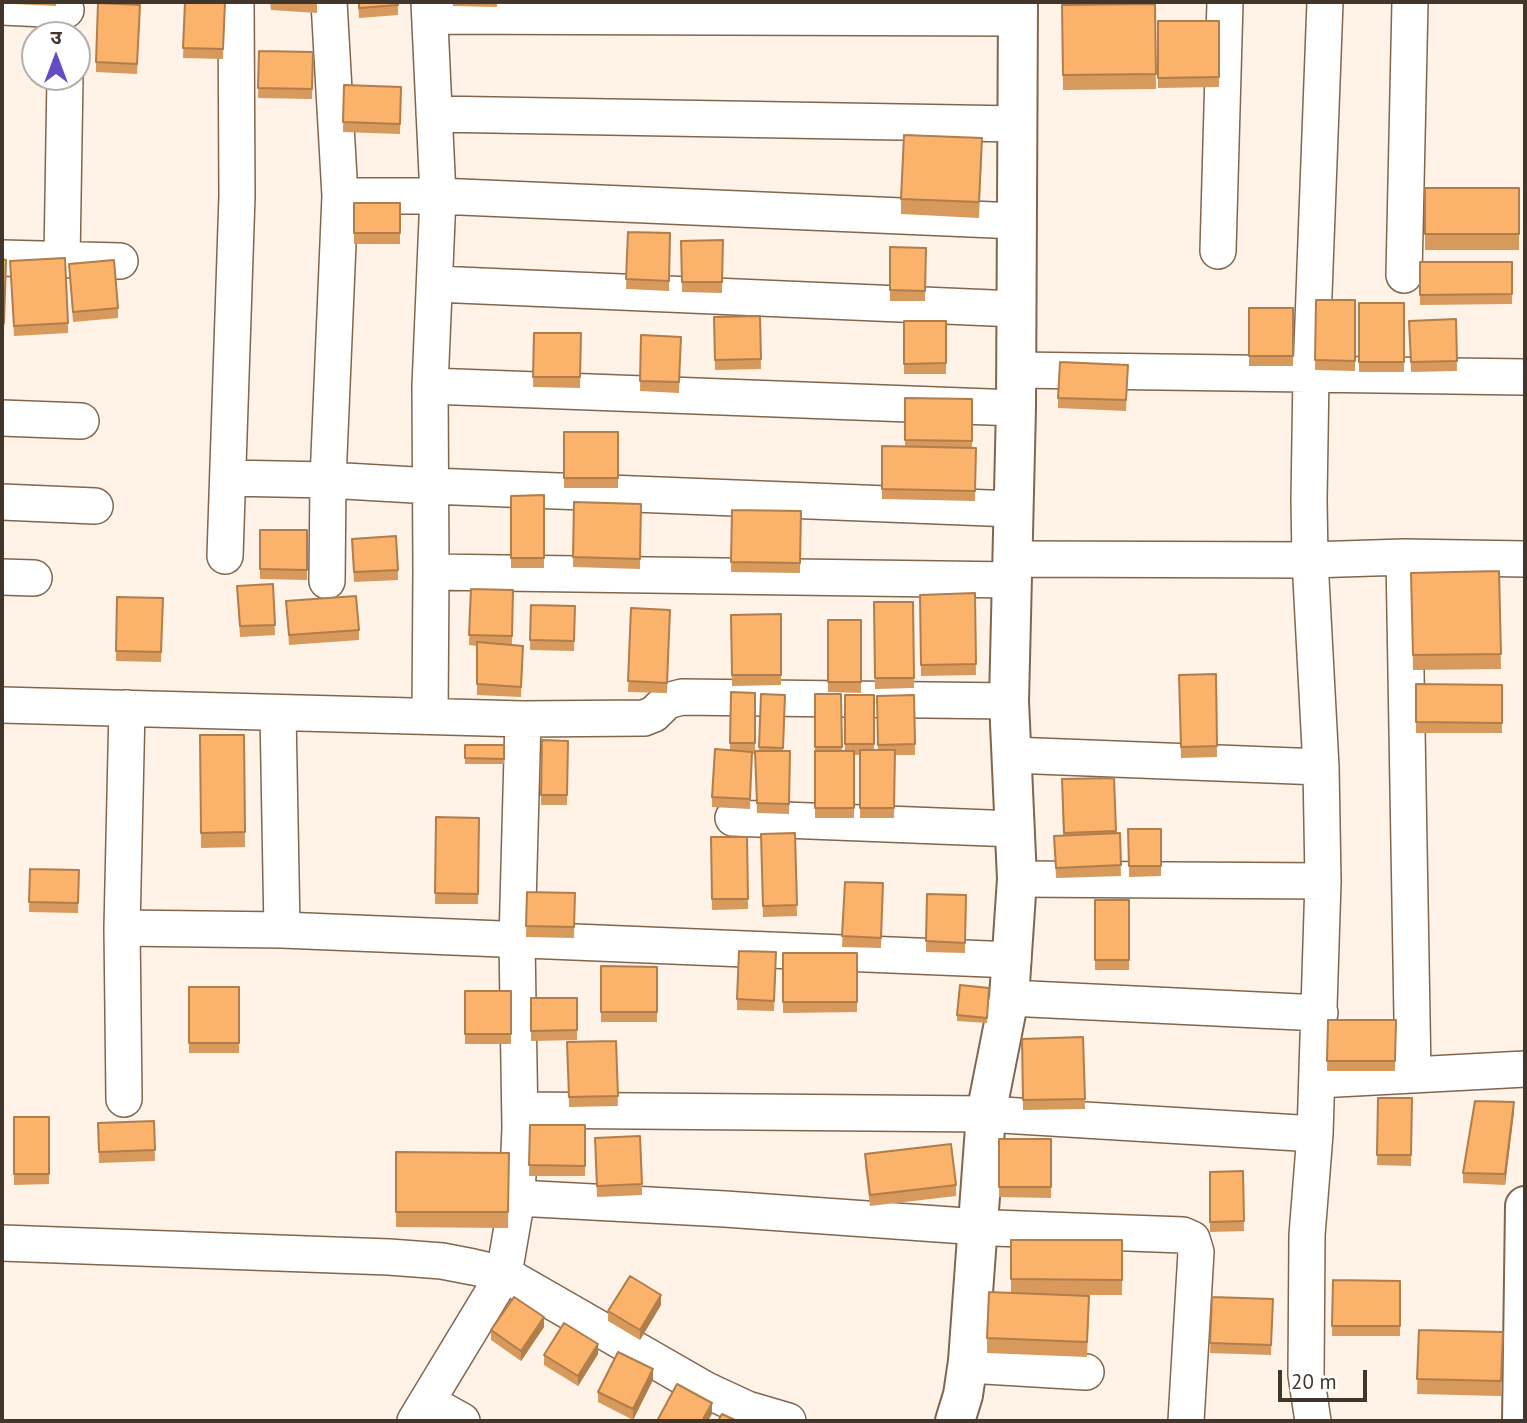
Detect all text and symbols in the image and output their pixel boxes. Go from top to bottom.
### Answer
north arrow [21,21,91,91]
text: उ [50,25,62,49]
scale bar [1282,1356,1371,1400]
text: 20 m [1291,1368,1337,1395]

